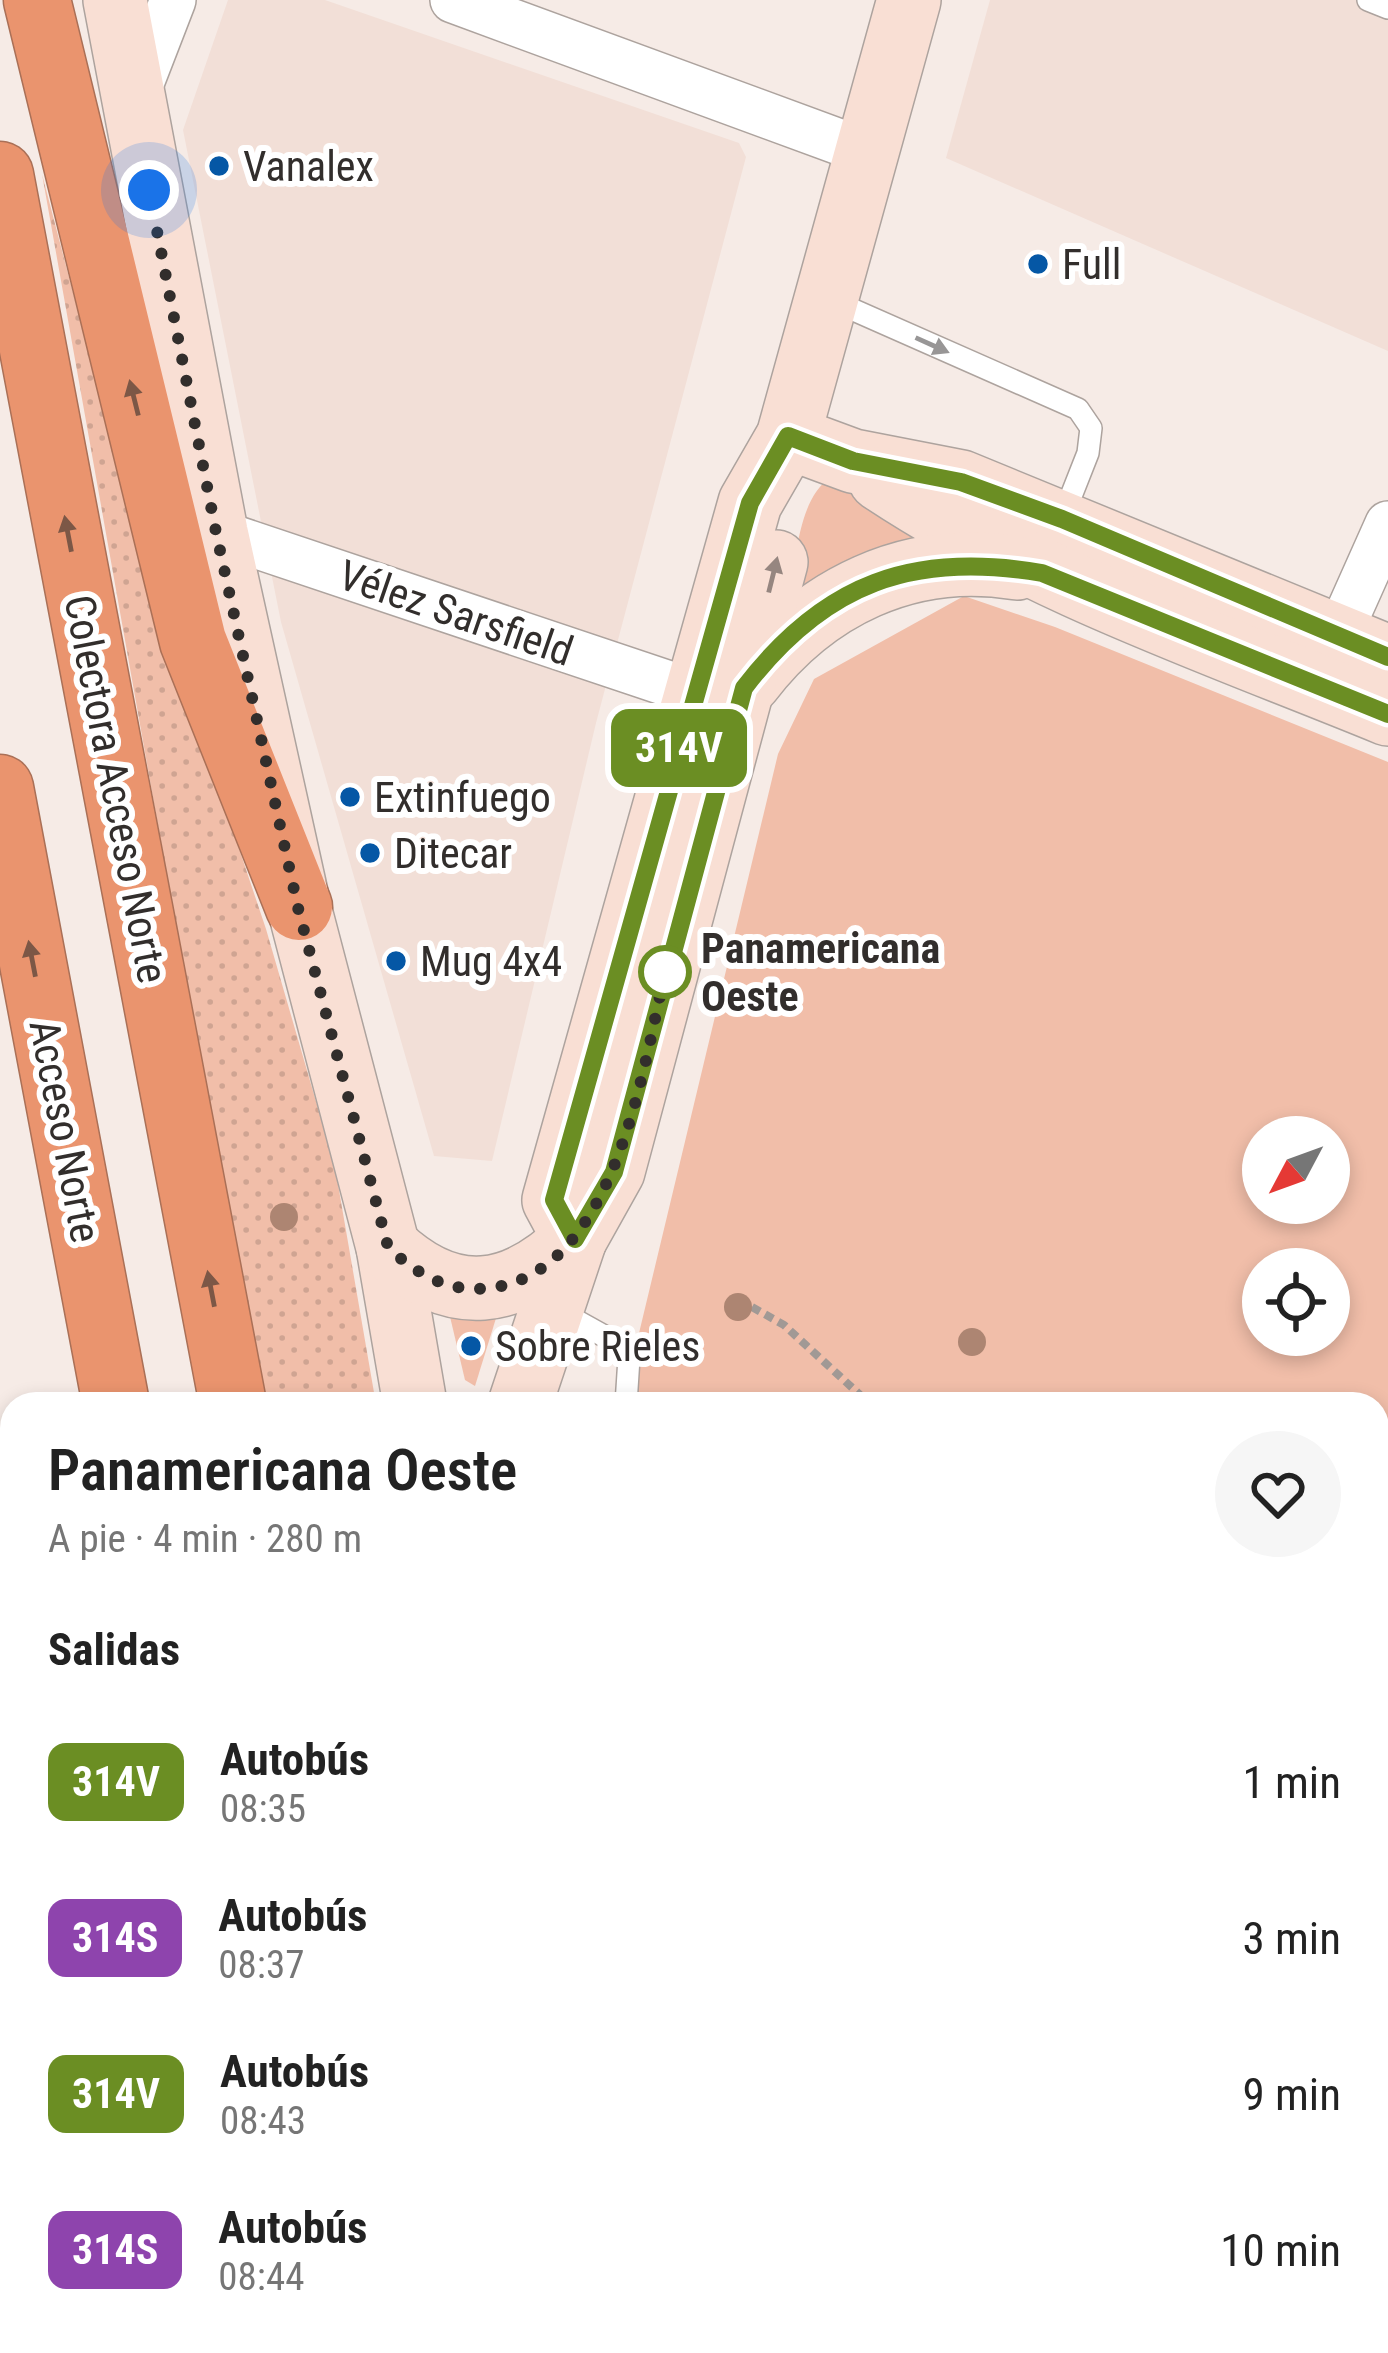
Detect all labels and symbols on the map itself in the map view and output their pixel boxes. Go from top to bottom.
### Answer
place label: Vanalex [243,142,374,191]
marker: Vanalex [206,153,232,179]
your location [119,160,179,220]
place label: Full [1062,240,1121,289]
marker: Full [1025,251,1051,277]
one-way arrow [915,335,950,355]
one-way arrow [124,379,143,416]
one-way arrow [58,515,77,553]
street label: Vélez Sarsfield [333,550,579,676]
one-way arrow [764,556,783,593]
street label: Colectora Acceso Norte [54,591,178,987]
line badge: 314V [595,709,763,787]
place label: Extinfuego [374,773,551,822]
marker: Extinfuego [337,784,363,810]
place label: Ditecar [394,829,512,878]
marker: Ditecar [357,840,383,866]
place label: Panamericana Oeste [701,924,940,1021]
place label: Mug 4x4 [420,937,562,986]
one-way arrow [22,940,41,977]
marker: Panamericana Oeste [640,947,690,997]
marker: Mug 4x4 [383,948,409,974]
street label: Acceso Norte [19,1016,111,1246]
north arrow [1242,1116,1350,1224]
one-way arrow [201,1270,220,1307]
place label: Sobre Rieles [495,1322,700,1371]
marker: Sobre Rieles [458,1333,484,1359]

